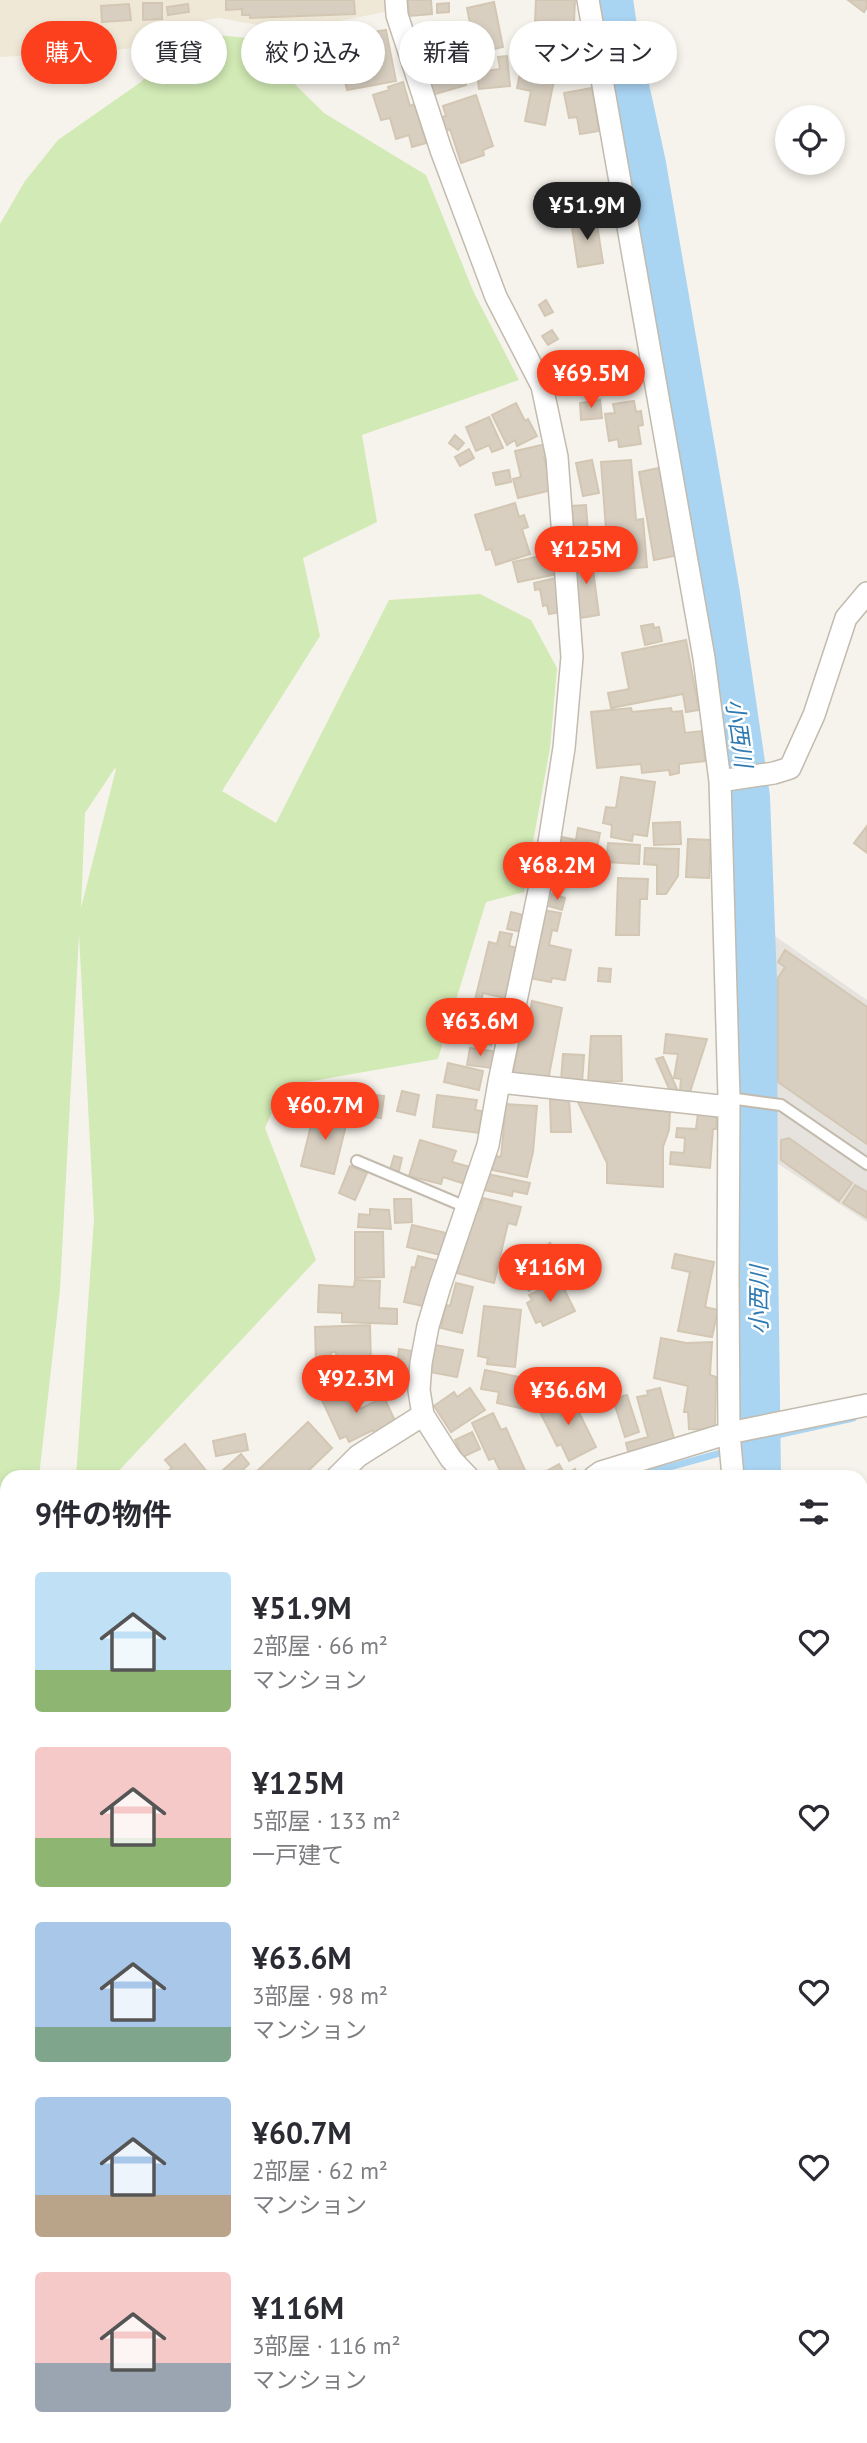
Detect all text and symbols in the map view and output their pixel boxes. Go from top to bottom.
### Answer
chip: 購入 [21,21,117,84]
chip: 賃貸 [131,21,227,84]
chip: 絞り込み [241,21,385,84]
chip: 新着 [399,21,495,84]
chip: マンション [509,21,677,84]
map controls [775,105,845,175]
button: locate [775,105,845,175]
pin: ¥51.9M [530,182,644,242]
text: ¥51.9M [549,190,625,219]
pin: ¥69.5M [534,350,648,410]
text: ¥69.5M [553,358,629,387]
pin: ¥125M [537,526,635,586]
text: ¥125M [551,534,621,563]
water label: 小西川 [720,697,759,772]
pin: ¥68.2M [500,842,614,902]
text: ¥68.2M [519,850,595,879]
pin: ¥63.6M [423,998,537,1058]
text: ¥63.6M [442,1006,518,1035]
pin: ¥60.7M [268,1082,382,1142]
text: ¥60.7M [287,1090,363,1119]
pin: ¥116M [501,1244,599,1304]
text: ¥116M [515,1252,585,1281]
water label: 小西川 [744,1263,773,1335]
pin: ¥92.3M [299,1356,413,1415]
text: ¥92.3M [318,1363,394,1392]
pin: ¥36.6M [511,1368,625,1427]
text: ¥36.6M [530,1375,606,1404]
icon: filters [795,1493,833,1531]
text: 9件の物件 [35,1494,172,1533]
text: ¥51.9M [252,1588,351,1627]
icon: home [91,1600,175,1684]
icon: heart [795,1623,833,1661]
text: 2部屋 · 66 m² [252,1631,388,1660]
text: マンション [252,1665,367,1694]
text: ¥125M [252,1763,344,1802]
icon: home [91,1775,175,1859]
icon: heart [795,1798,833,1836]
text: 5部屋 · 133 m² [252,1806,400,1835]
text: 一戸建て [252,1840,344,1869]
text: ¥63.6M [252,1938,351,1977]
icon: home [91,1950,175,2034]
icon: heart [795,1973,833,2011]
text: 3部屋 · 98 m² [252,1981,388,2010]
text: マンション [252,2015,367,2044]
text: ¥60.7M [252,2113,351,2152]
icon: home [91,2125,175,2209]
icon: heart [795,2148,833,2186]
text: 2部屋 · 62 m² [252,2156,388,2185]
text: マンション [252,2190,367,2219]
text: ¥116M [252,2288,344,2327]
icon: home [91,2300,175,2384]
icon: heart [795,2323,833,2361]
text: 3部屋 · 116 m² [252,2331,400,2360]
text: マンション [252,2365,367,2394]

